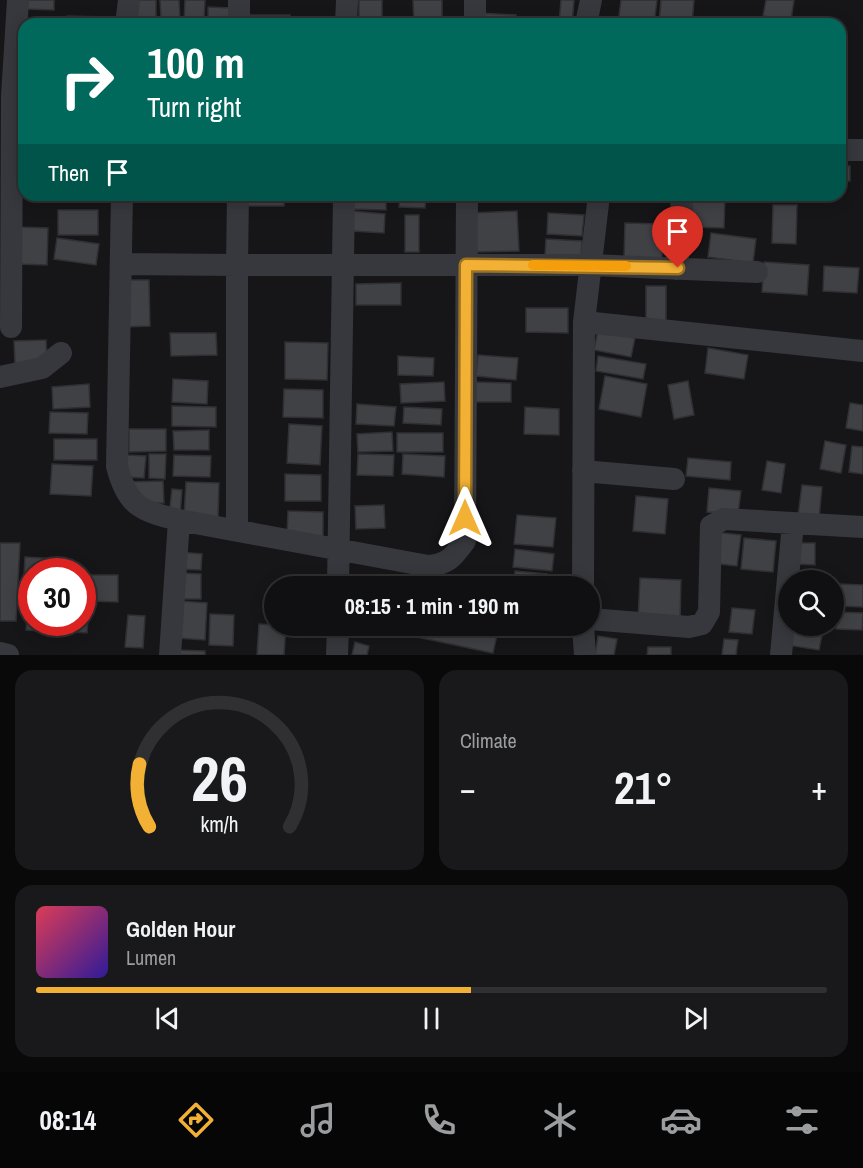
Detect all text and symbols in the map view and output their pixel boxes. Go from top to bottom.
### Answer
text: 100 m [147,35,245,91]
icon: right [48,42,126,120]
text: Turn right [147,89,241,125]
icon: arrive [101,156,134,189]
text: Then [48,158,89,188]
pin [652,206,703,268]
icon: arrive [661,215,694,248]
position arrow [433,486,497,550]
speed limit sign: 30 [18,558,96,636]
map controls [778,570,844,636]
button: search [778,570,844,636]
text: 08:15 · 1 min · 190 m [345,591,519,621]
text: Climate [460,727,517,754]
text: 26 [191,736,248,820]
text: 21° [614,757,673,818]
text: − [460,766,476,810]
text: + [811,766,827,810]
text: km/h [200,810,239,839]
text: Golden Hour [126,914,235,944]
text: Lumen [126,944,176,971]
icon: previous [151,1002,184,1035]
icon: pause [415,1002,448,1035]
icon: next [679,1002,712,1035]
icon: directions [175,1099,217,1141]
icon: music [297,1099,339,1141]
icon: phone [418,1099,460,1141]
icon: climate [539,1099,581,1141]
icon: car [660,1099,702,1141]
icon: filters [781,1099,823,1141]
text: 08:14 [40,1102,96,1138]

